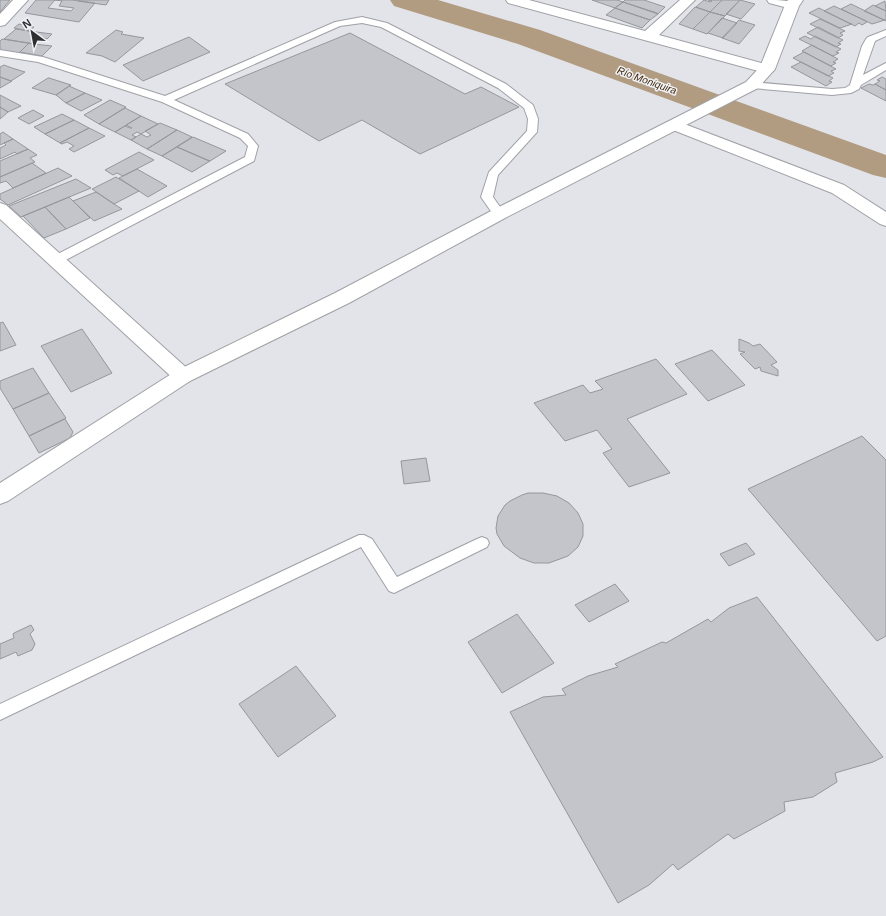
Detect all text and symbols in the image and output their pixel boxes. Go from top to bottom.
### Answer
north arrow [12,12,52,52]
text: N [20,16,33,31]
water label: Río Moniquira [616,65,678,96]

